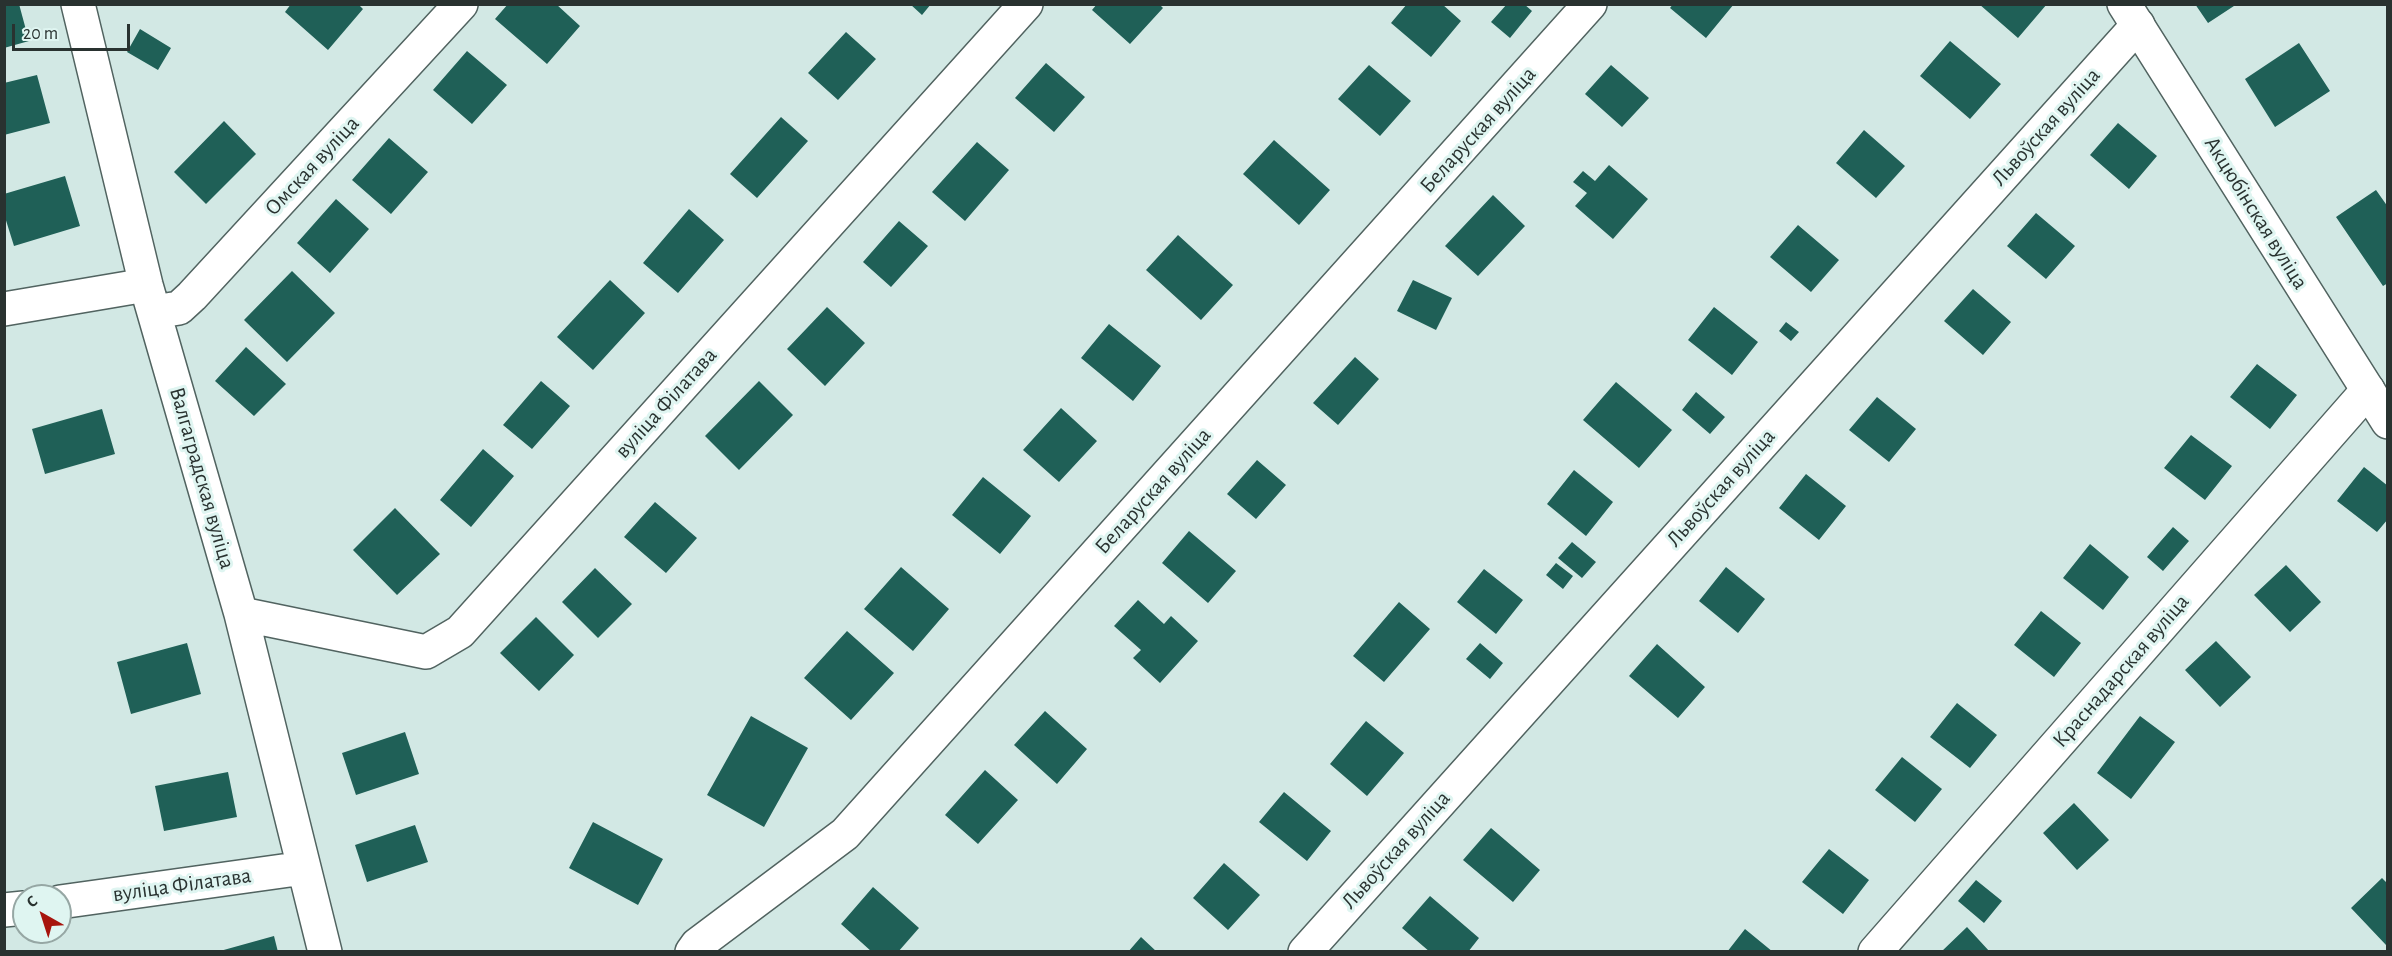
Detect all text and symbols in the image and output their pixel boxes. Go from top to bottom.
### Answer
scale bar [15,12,134,50]
text: 20 m [23,25,58,43]
street label: Беларуская вуліца [1414,61,1542,199]
street label: Львоўская вуліца [1986,62,2106,192]
street label: Омская вуліца [259,111,365,221]
street label: Акцюбінская вуліца [2198,132,2314,294]
street label: вуліца Філатава [609,342,723,464]
street label: Валгаградская вуліца [163,384,241,572]
street label: Беларуская вуліца [1089,422,1217,560]
street label: Львоўская вуліца [1661,423,1781,553]
street label: Краснадарская вуліца [2047,589,2195,753]
street label: Львоўская вуліца [1336,785,1456,915]
street label: вуліца Філатава [111,862,253,908]
north arrow [12,884,72,944]
text: С [23,893,40,911]

